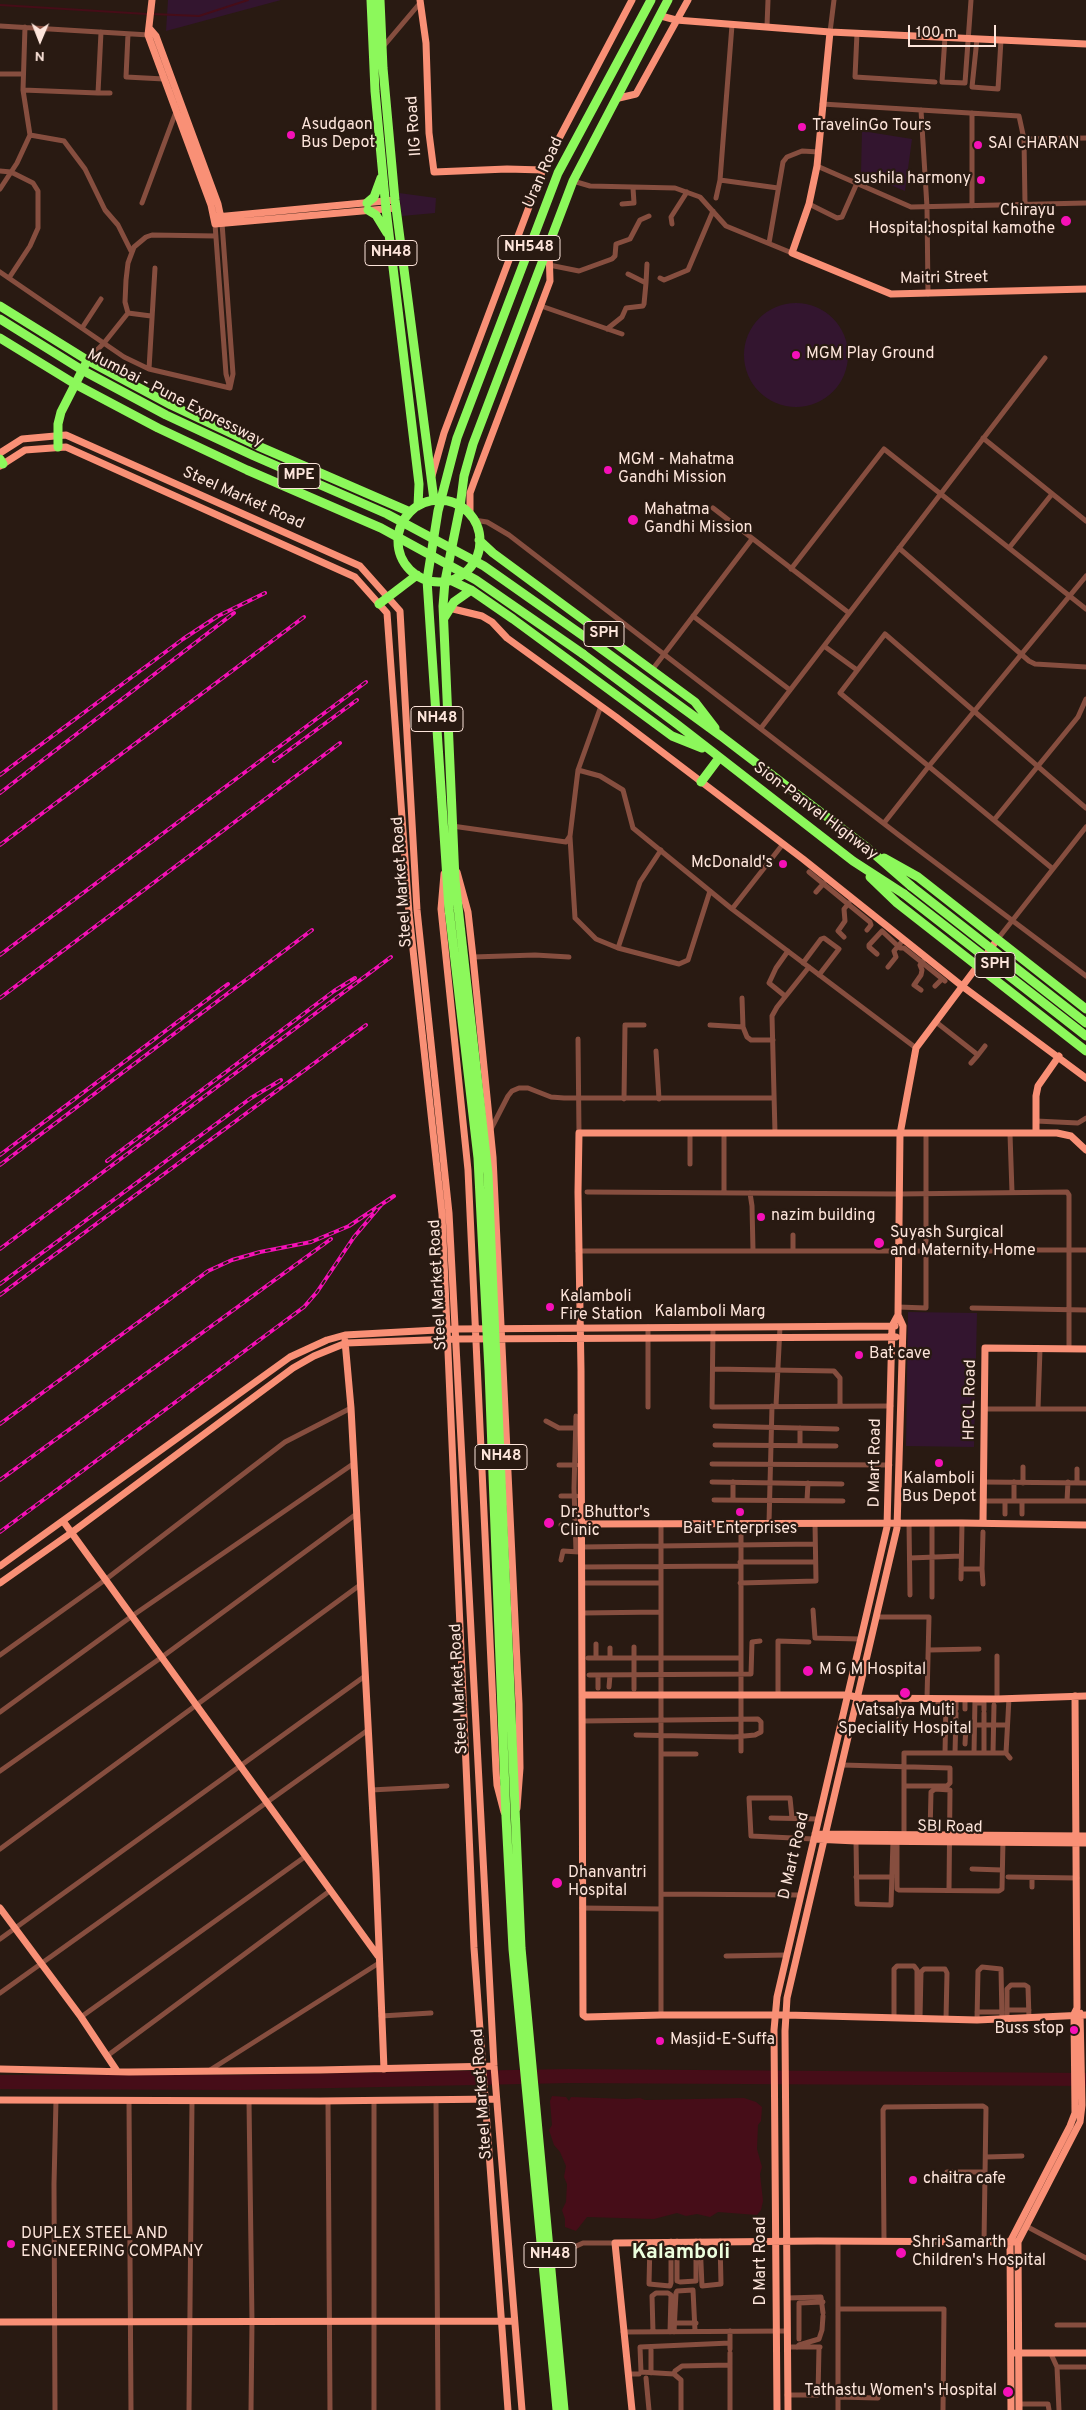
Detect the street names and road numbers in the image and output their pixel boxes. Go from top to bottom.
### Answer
street label: IIG Road [403,95,427,157]
street label: Uran Road [520,135,568,211]
road number: NH548 [498,236,560,260]
road number: NH48 [365,240,417,266]
street label: Maitri Street [900,269,988,289]
street label: Mumbai - Pune Expressway [83,346,267,452]
street label: Steel Market Road [179,464,307,534]
road number: MPE [278,464,320,488]
road number: SPH [584,622,624,646]
road number: NH48 [411,706,463,732]
street label: Sion-Panvel Highway [749,759,881,865]
street label: Steel Market Road [389,816,417,948]
road number: SPH [975,952,1015,978]
street label: Steel Market Road [426,1219,452,1351]
street label: Kalamboli Marg [654,1303,766,1323]
street label: HPCL Road [961,1359,981,1441]
street label: D Mart Road [866,1418,886,1508]
road number: NH48 [475,1444,527,1470]
street label: Steel Market Road [447,1623,473,1755]
street label: D Mart Road [776,1810,814,1902]
street label: SBI Road [917,1818,983,1838]
street label: Steel Market Road [469,2028,497,2160]
street label: D Mart Road [752,2217,772,2305]
road number: NH48 [524,2242,576,2268]

